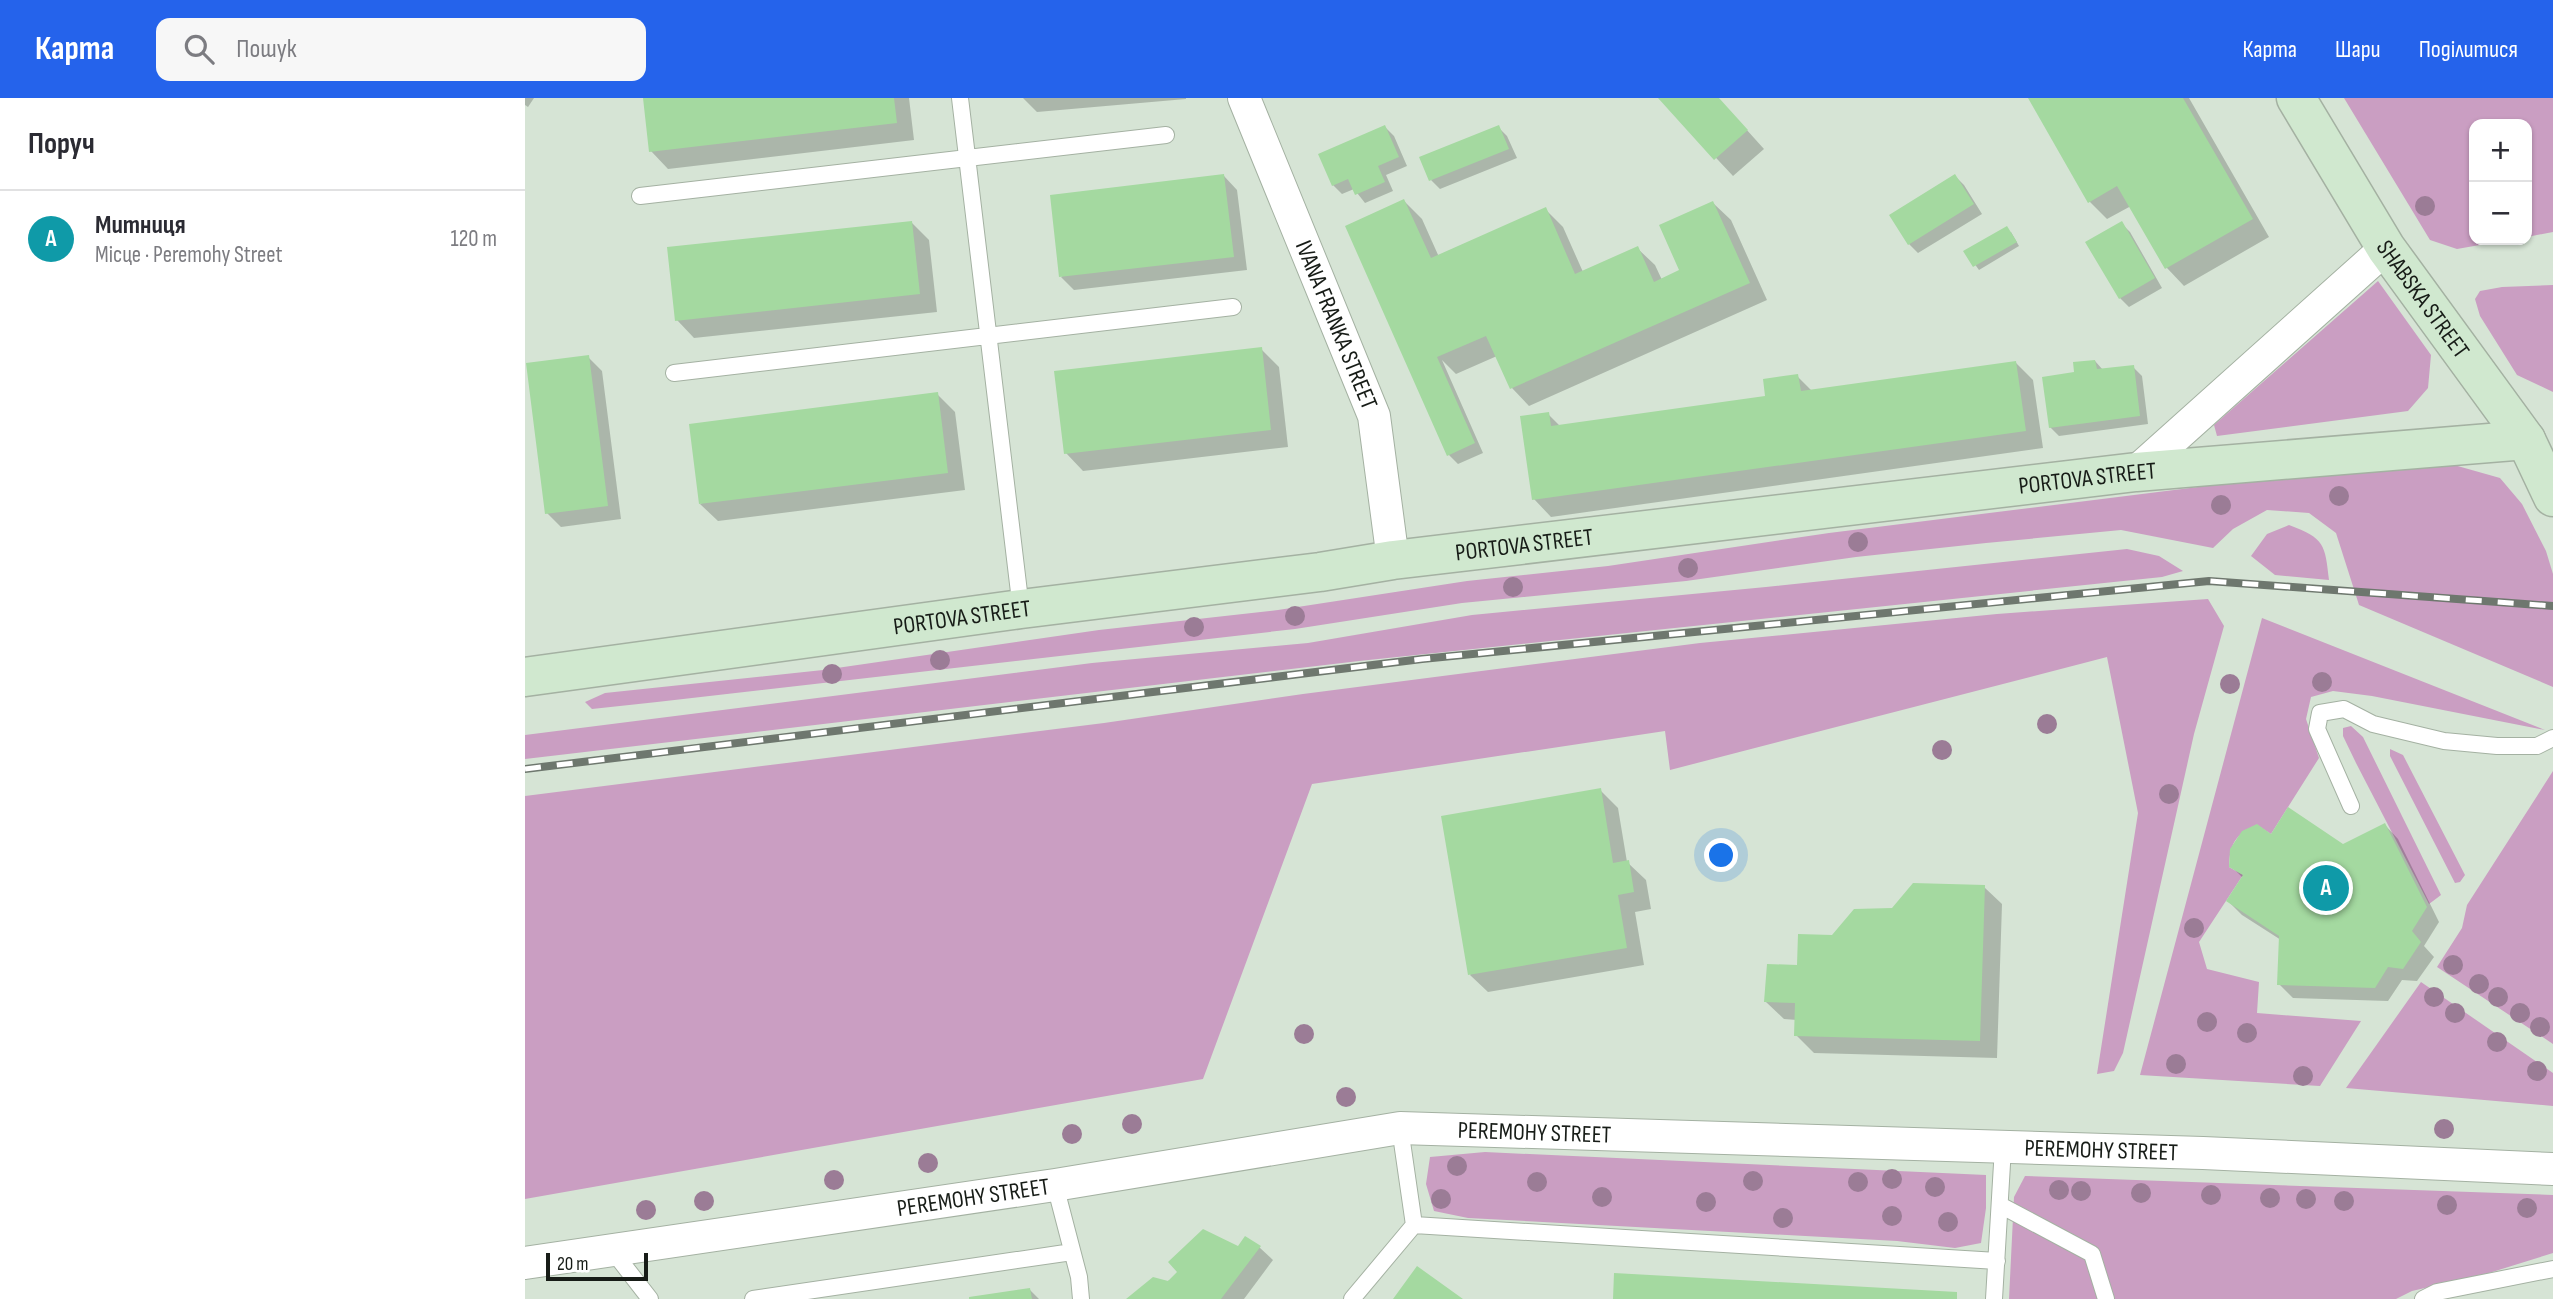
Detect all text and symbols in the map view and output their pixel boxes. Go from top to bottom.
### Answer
search box [156,18,646,81]
text: Карта [35,29,114,69]
icon: search [180,30,218,68]
text: Пошук [236,34,297,65]
text: Карта [2242,35,2297,64]
text: Шари [2335,35,2381,64]
text: Поділитися [2419,35,2518,64]
map controls [2469,119,2532,245]
button: + [2469,119,2532,182]
text: Поруч [28,126,95,162]
button: − [2469,182,2532,245]
text: Митниця [95,210,186,241]
text: A [46,225,56,253]
text: 120 m [451,225,497,253]
street label: SHABSKA STREET [2370,235,2476,364]
street label: IVANA FRANKA STREET [1289,236,1384,414]
text: Місце · Peremohy Street [95,241,283,269]
street label: PORTOVA STREET [2017,456,2158,501]
street label: PORTOVA STREET [1454,522,1595,568]
street label: PORTOVA STREET [891,594,1033,641]
your location [1704,838,1738,872]
pin: A [2303,862,2349,914]
street label: PEREMOHY STREET [1457,1116,1612,1150]
street label: PEREMOHY STREET [2024,1133,2179,1167]
street label: PEREMOHY STREET [895,1172,1052,1223]
scale bar [546,1250,647,1282]
text: 20 m [557,1253,589,1276]

